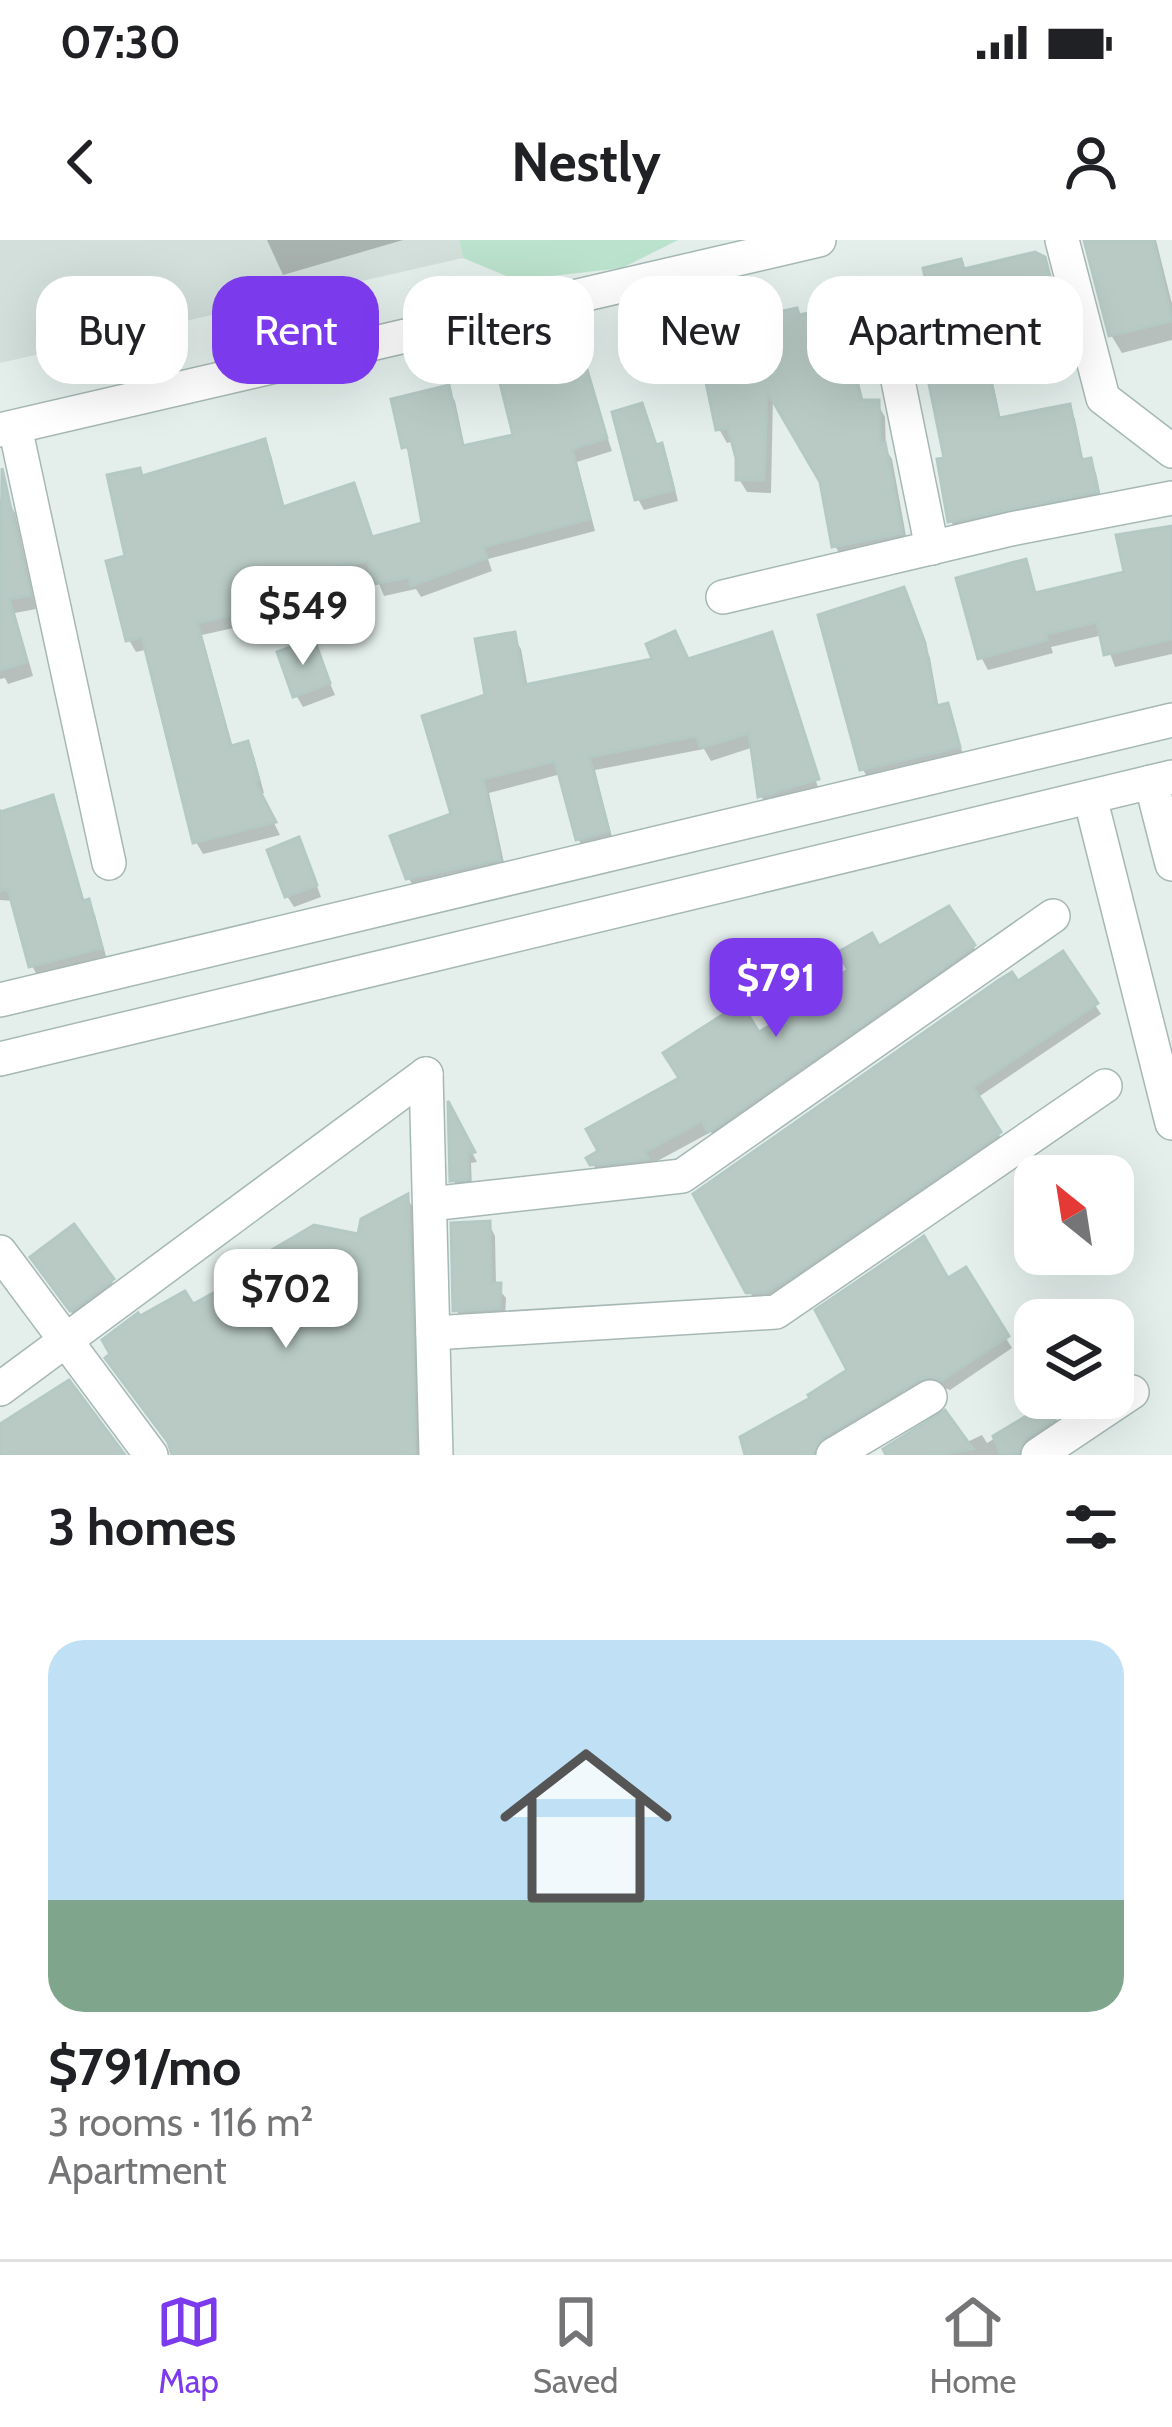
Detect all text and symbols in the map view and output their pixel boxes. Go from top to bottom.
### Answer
text: 07:30 [60,15,181,69]
icon: back [48,129,114,195]
text: Nestly [511,129,661,195]
icon: person [1058,129,1124,195]
chip: Buy [36,276,188,384]
chip: Rent [212,276,379,384]
chip: Filters [403,276,594,384]
chip: New [618,276,783,384]
chip: Apartment [807,276,1083,384]
pin: $549 [232,566,374,668]
text: $549 [258,581,348,629]
pin: $791 [705,938,847,1040]
text: $791 [737,953,815,1001]
north arrow [1014,1155,1134,1275]
map controls [1014,1155,1134,1419]
pin: $702 [215,1249,357,1351]
text: $702 [241,1264,331,1312]
button: layers [1014,1299,1134,1419]
icon: filters [1058,1494,1124,1560]
text: 3 homes [48,1496,236,1558]
icon: home [478,1718,694,1934]
text: $791/mo [48,2036,241,2098]
text: 3 rooms · 116 m² [48,2098,313,2146]
text: Apartment [48,2146,227,2194]
tab: Map [156,2289,222,2401]
tab: Saved [533,2289,618,2401]
tab: Home [930,2289,1016,2401]

